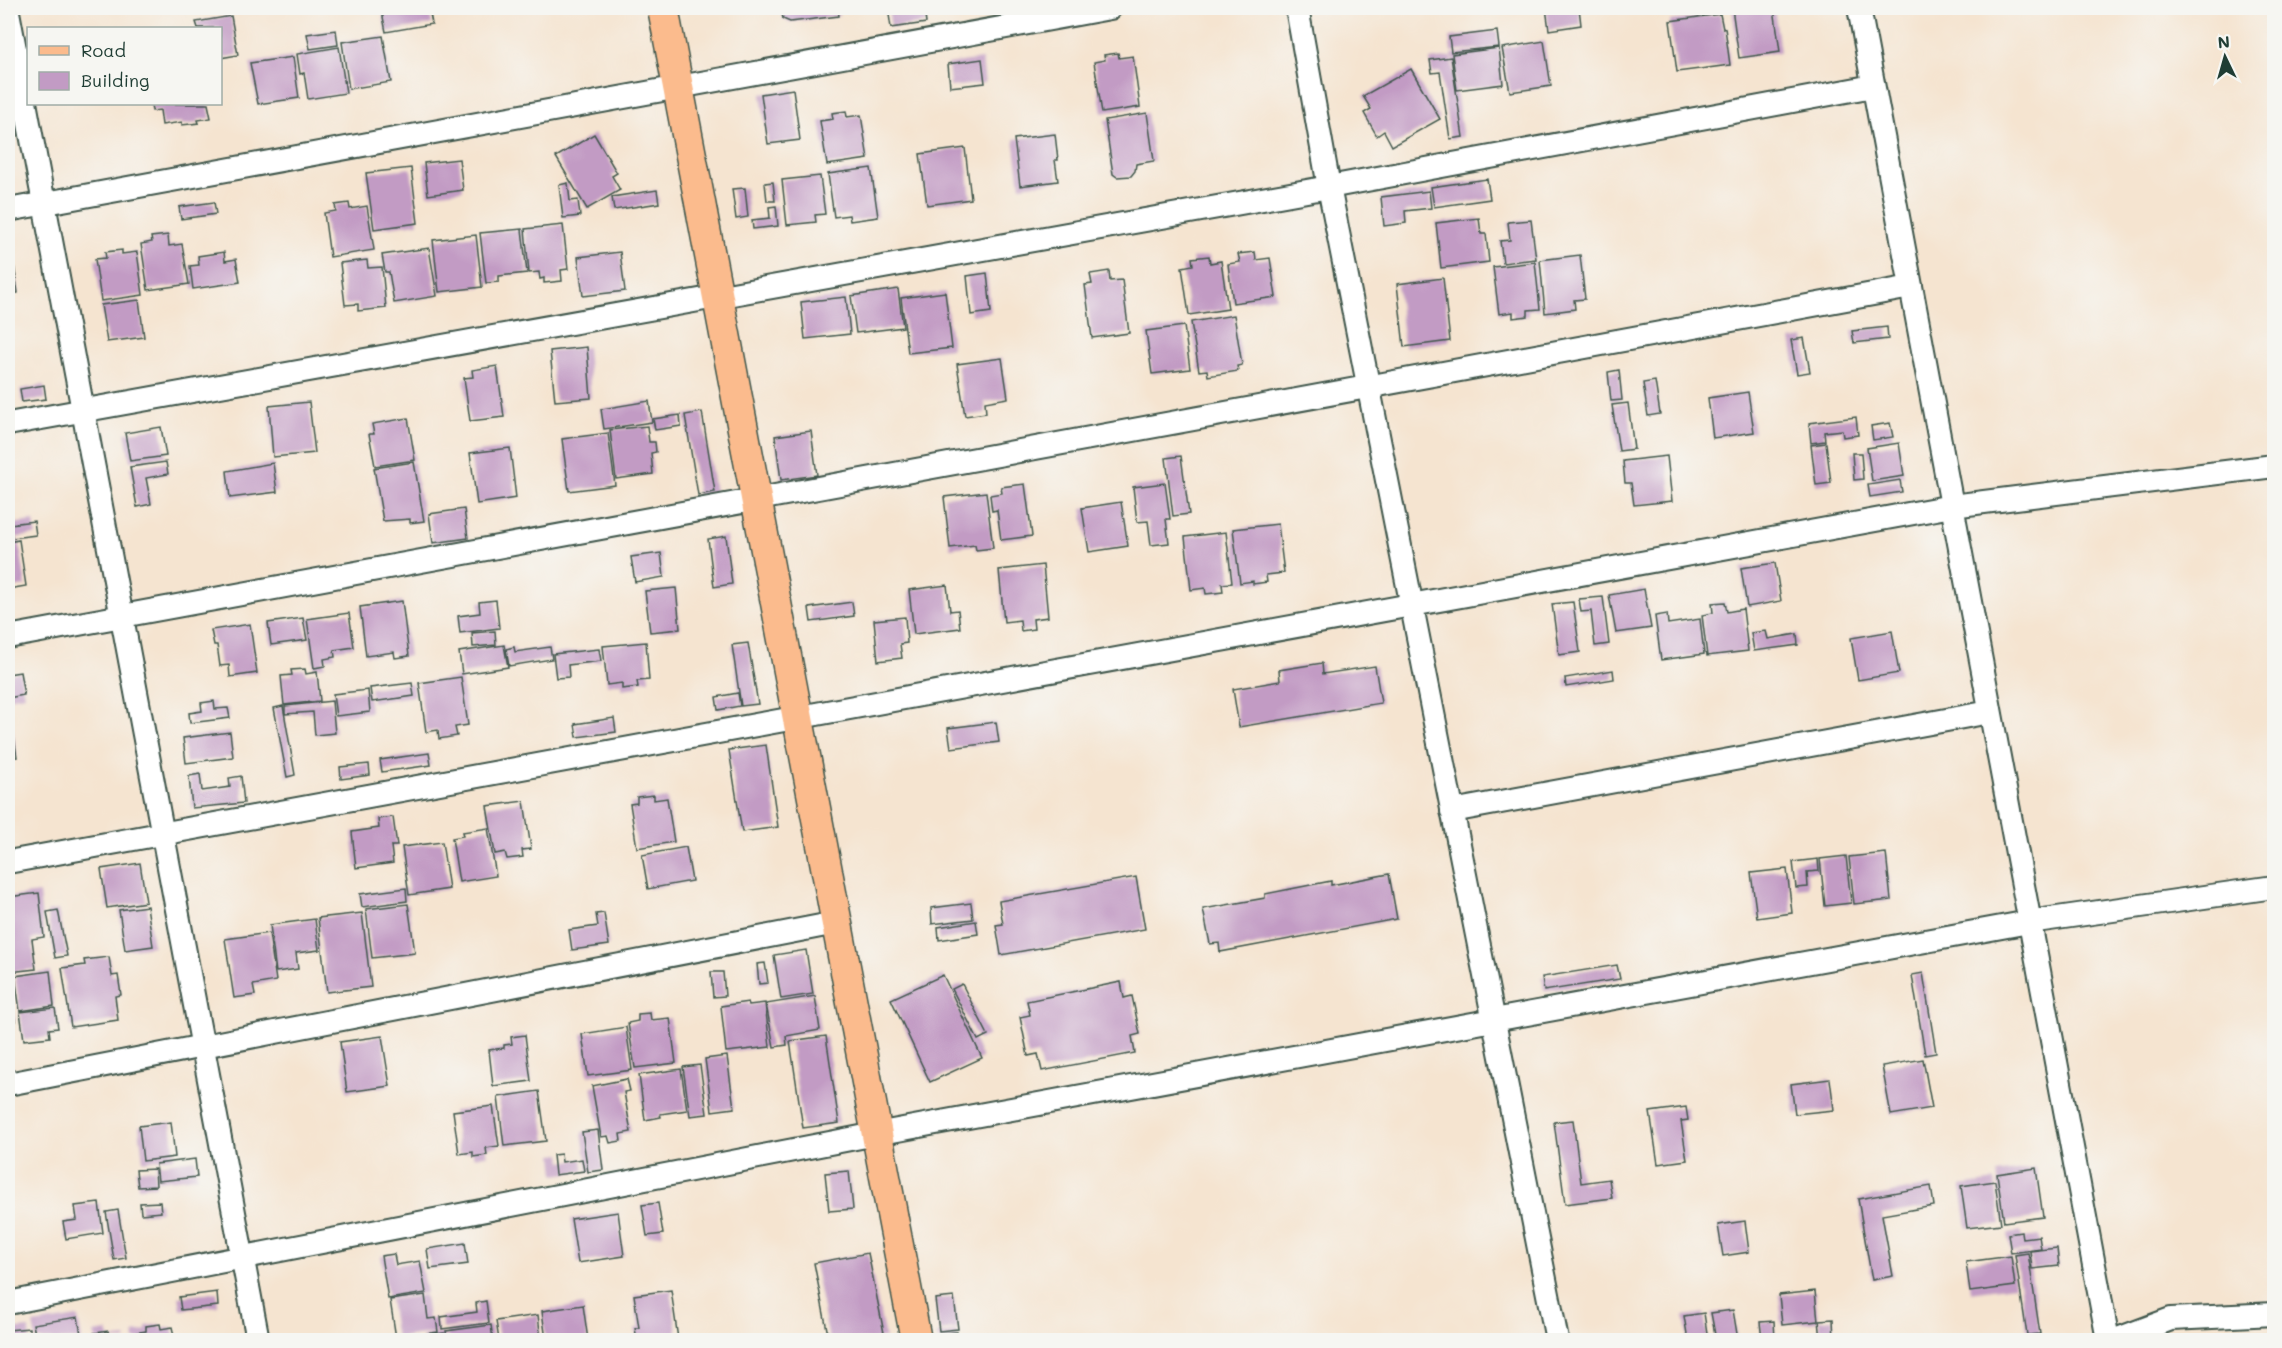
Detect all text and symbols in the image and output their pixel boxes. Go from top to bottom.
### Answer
legend [27,27,222,105]
north arrow [2195,27,2255,87]
text: N [2217,31,2231,53]
text: Road [81,38,126,62]
text: Building [81,68,149,92]

